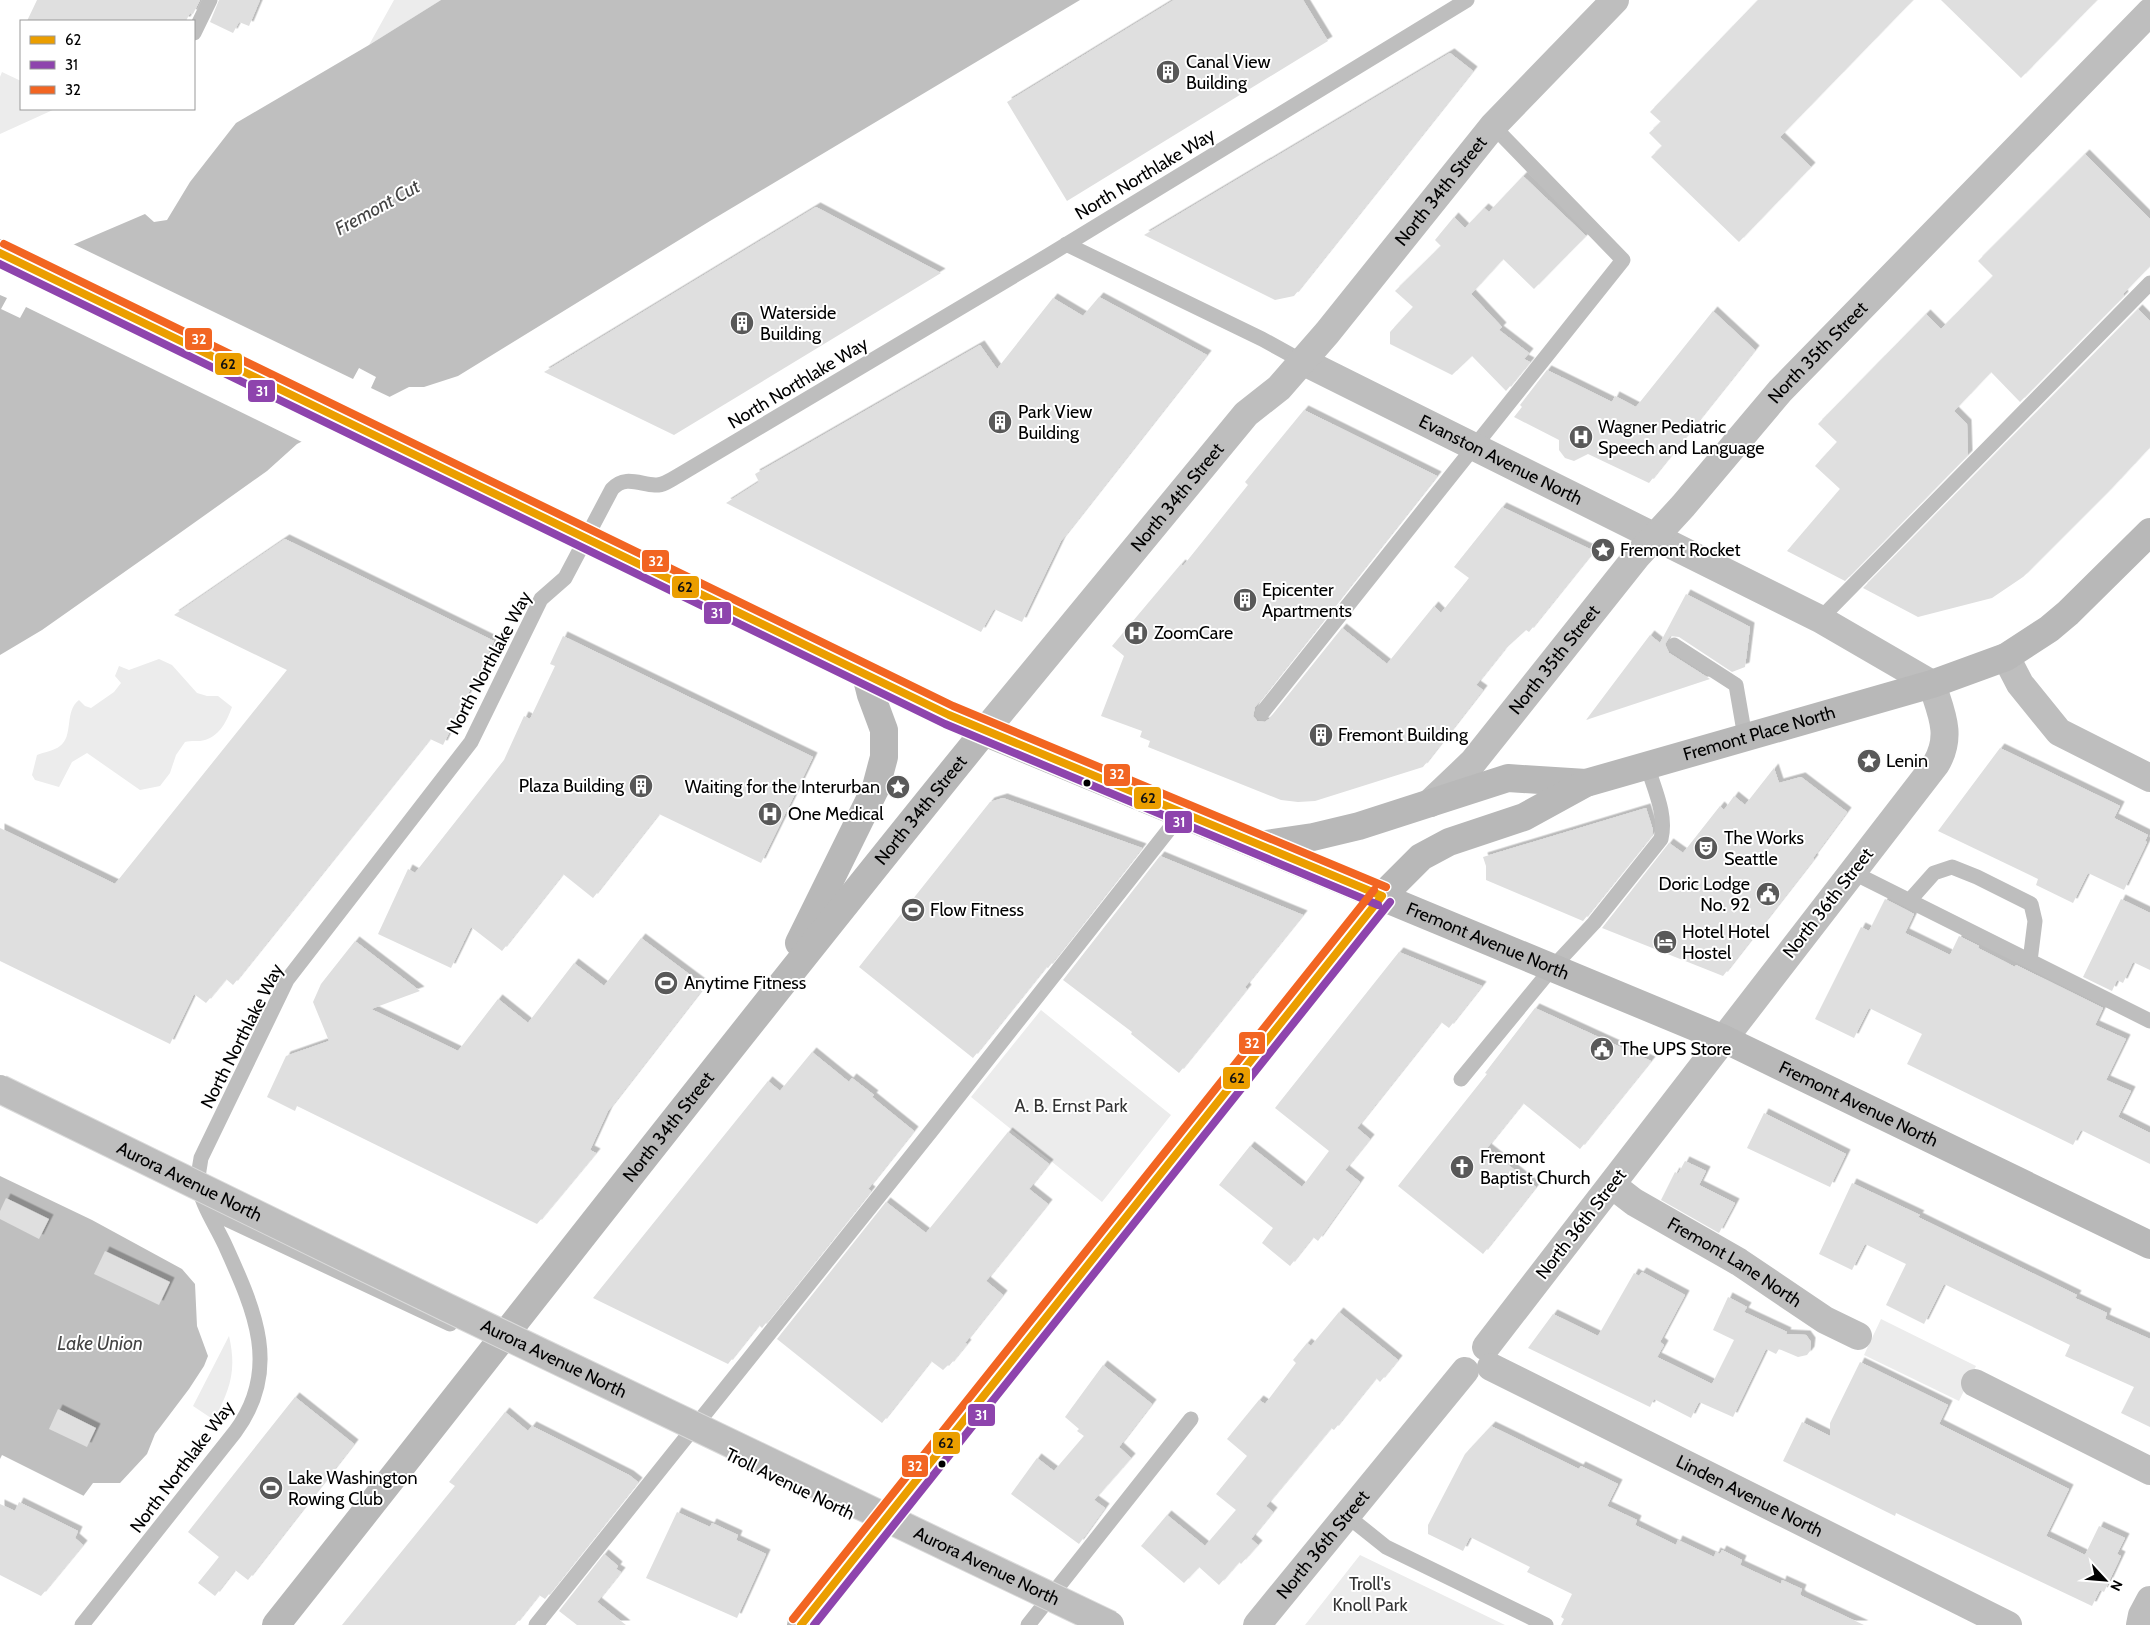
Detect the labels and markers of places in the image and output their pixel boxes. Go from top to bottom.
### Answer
place label: Canal View Building [1186,51,1271,94]
building icon: Canal View Building [1155,59,1181,85]
place label: Waterside Building [760,302,836,345]
building icon: Waterside Building [729,310,755,336]
place label: Park View Building [1018,401,1092,444]
building icon: Park View Building [987,409,1013,435]
place label: Wagner Pediatric Speech and Language [1598,416,1765,459]
hospital icon: Wagner Pediatric Speech and Language [1568,424,1594,450]
place icon: Fremont Rocket [1590,537,1616,563]
place label: Fremont Rocket [1620,539,1741,561]
place label: Epicenter Apartments [1262,579,1352,622]
building icon: Epicenter Apartments [1232,587,1258,613]
hospital icon: ZoomCare [1123,620,1149,646]
place label: ZoomCare [1154,622,1233,644]
building icon: Fremont Building [1308,722,1334,748]
place label: Fremont Building [1338,724,1469,746]
place icon: Lenin [1856,748,1882,774]
place label: Lenin [1886,750,1928,772]
building icon: Plaza Building [628,773,654,799]
place icon: Waiting for the Interurban [885,774,911,800]
place label: Plaza Building [519,775,625,797]
place label: Waiting for the Interurban [685,776,880,798]
unlabelled marker [1082,778,1092,788]
hospital icon: One Medical [757,801,783,827]
place label: One Medical [788,803,884,825]
place label: The Works Seattle [1724,827,1804,870]
theatre icon: The Works Seattle [1693,835,1719,861]
place label: Doric Lodge No. 92 [1658,873,1750,916]
public building icon: Doric Lodge No. 92 [1755,881,1781,907]
sports icon: Flow Fitness [900,897,926,923]
place label: Flow Fitness [930,899,1024,921]
place label: Hotel Hotel Hostel [1682,921,1770,964]
hotel icon: Hotel Hotel Hostel [1652,929,1678,955]
sports icon: Anytime Fitness [653,970,679,996]
place label: Anytime Fitness [684,972,806,994]
public building icon: The UPS Store [1589,1036,1615,1062]
place label: The UPS Store [1620,1038,1731,1060]
place label: Fremont Baptist Church [1480,1146,1590,1189]
church icon: Fremont Baptist Church [1449,1154,1475,1180]
unlabelled marker [937,1459,947,1469]
place label: Lake Washington Rowing Club [288,1467,418,1510]
sports icon: Lake Washington Rowing Club [258,1475,284,1501]

